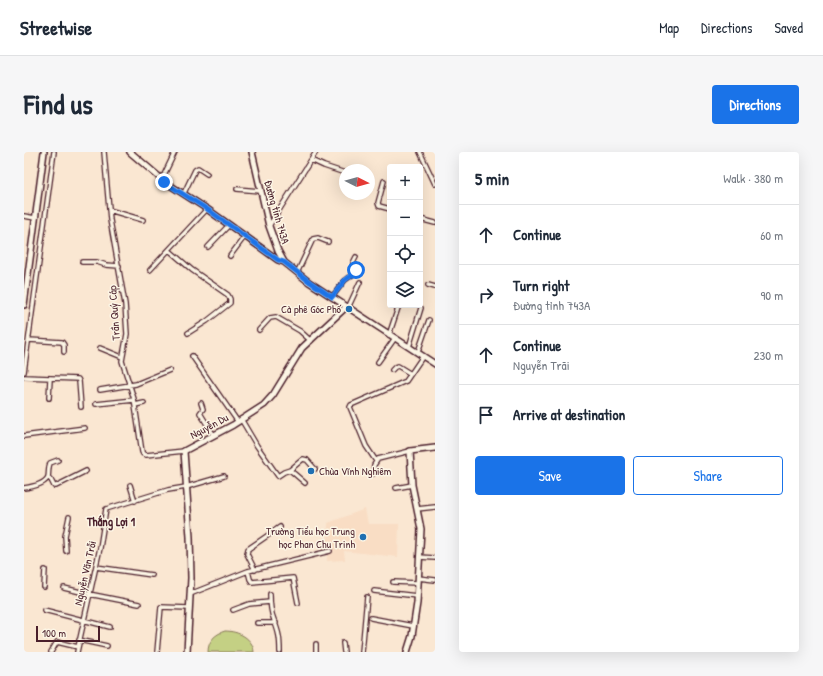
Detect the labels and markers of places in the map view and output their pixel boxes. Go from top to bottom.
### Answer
place label: Cà phê Góc Phố [281,302,342,316]
marker: Cà phê Góc Phố [344,304,354,314]
place label: Chùa Vĩnh Nghiêm [319,464,392,478]
marker: Chùa Vĩnh Nghiêm [306,466,316,476]
place label: Trường Tiểu học Trung học Phan Chu Trinh [266,524,355,551]
marker: Trường Tiểu học Trung học Phan Chu Trinh [358,532,368,542]

